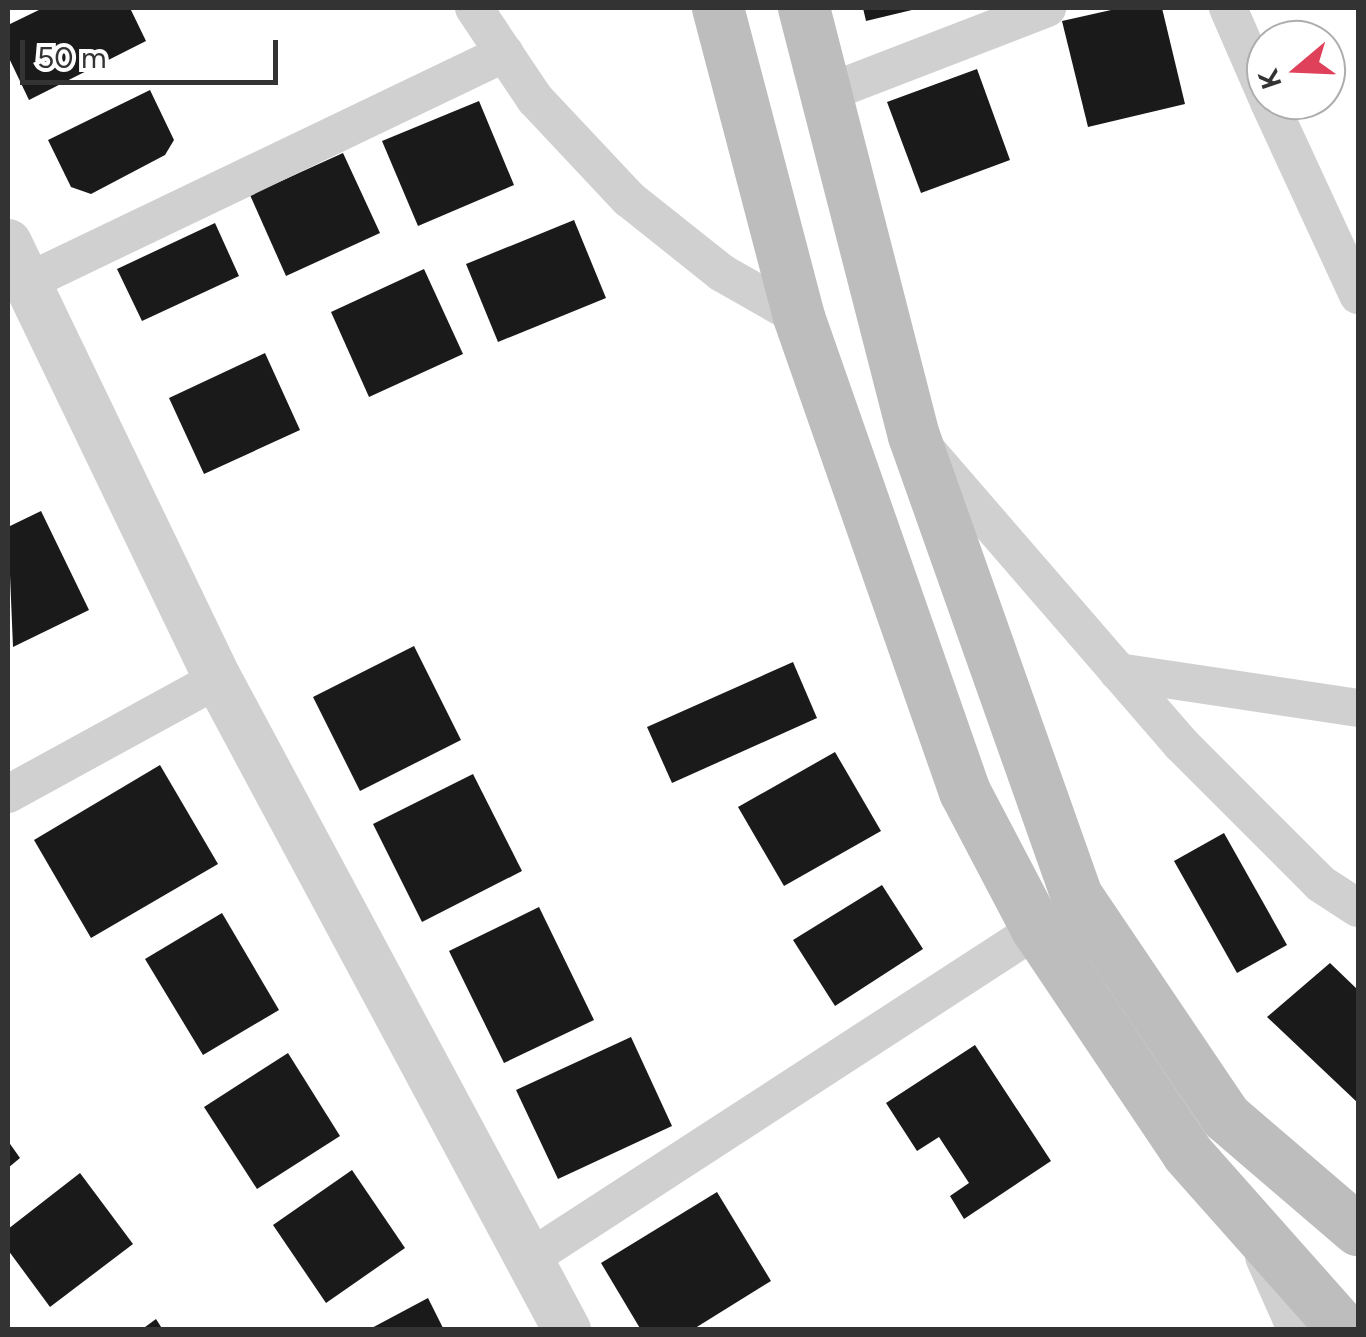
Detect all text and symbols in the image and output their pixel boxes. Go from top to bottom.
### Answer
scale bar [25,20,282,82]
north arrow [1246,20,1346,120]
text: 50 m [37,39,106,76]
text: K [1250,65,1289,93]

